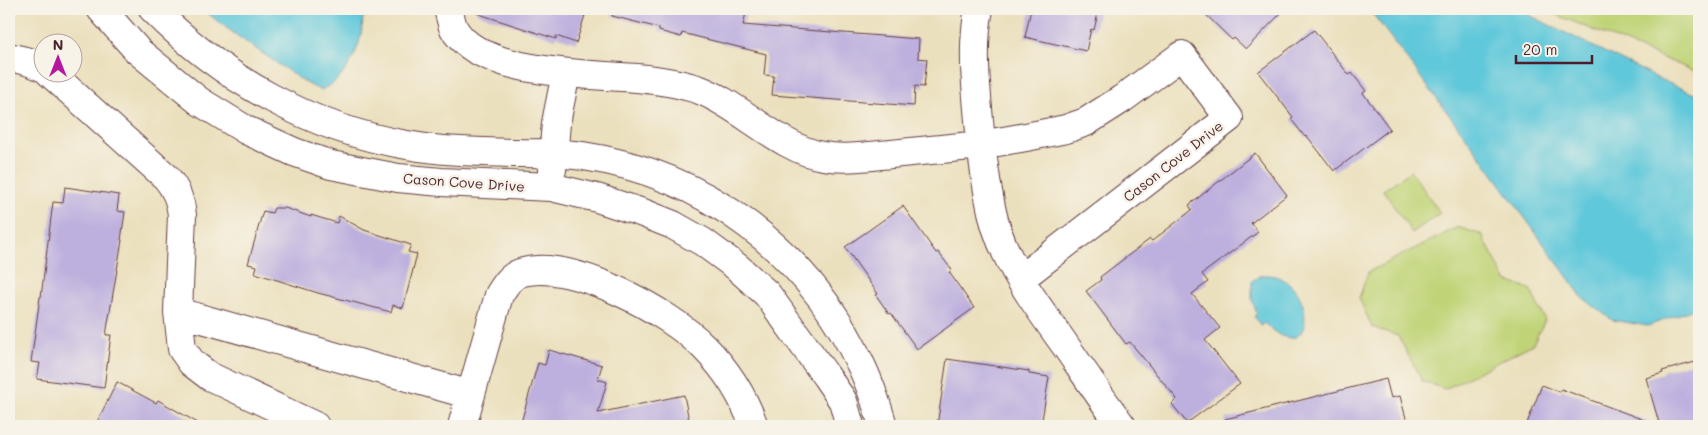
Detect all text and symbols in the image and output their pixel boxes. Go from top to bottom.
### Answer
north arrow [32,32,82,82]
scale bar [1516,32,1592,64]
text: N [53,35,63,54]
text: 20 m [1523,39,1557,59]
street label: Cason Cove Drive [1119,116,1227,206]
street label: Cason Cove Drive [403,168,525,196]

